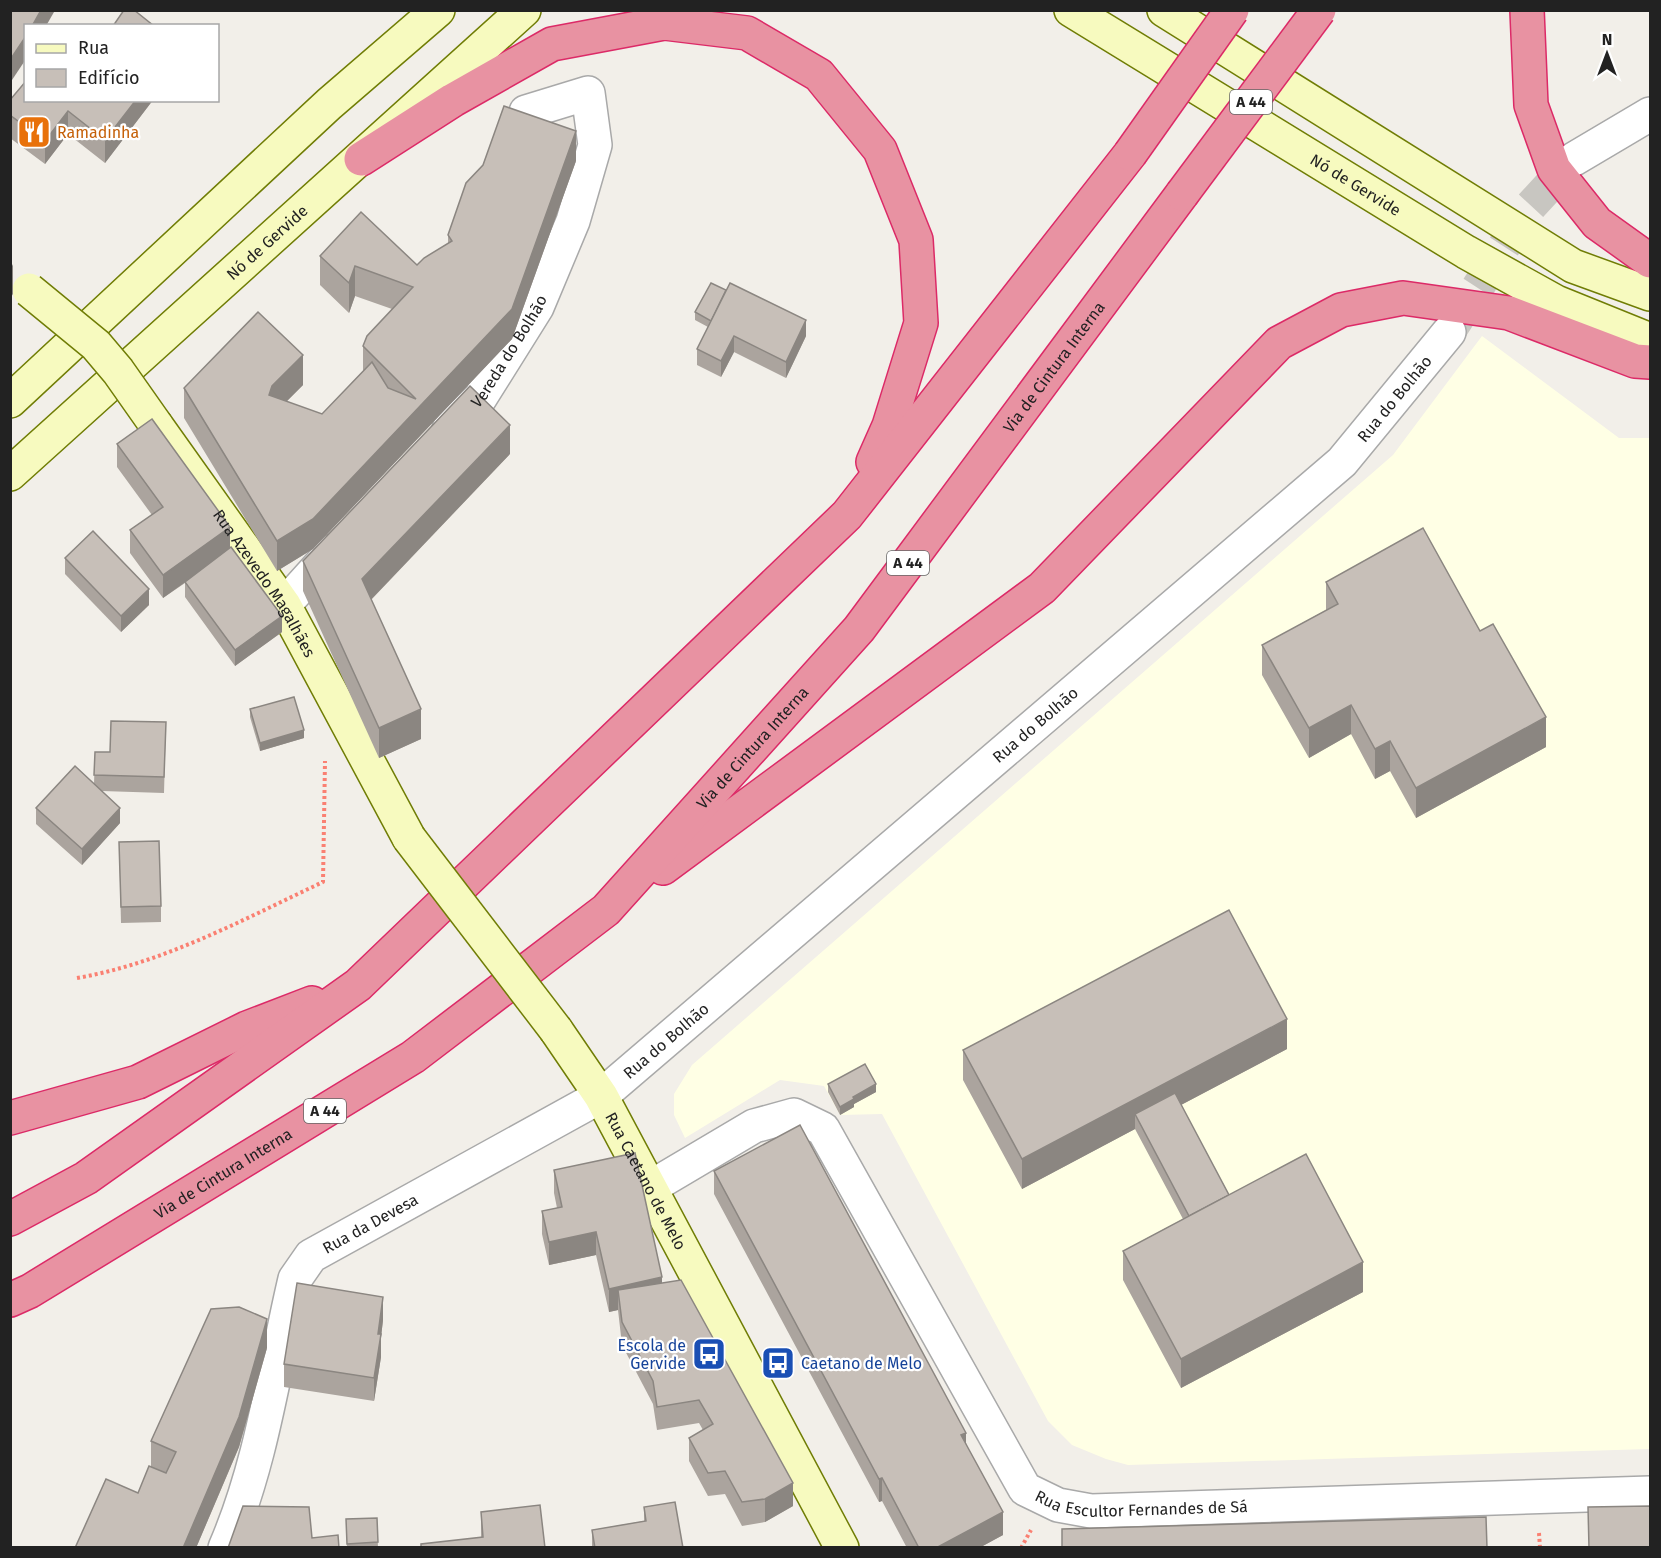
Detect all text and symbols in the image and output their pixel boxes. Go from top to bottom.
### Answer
legend [24,24,219,102]
north arrow [1577,24,1637,84]
text: N [1602,30,1612,49]
text: Rua [78,37,109,59]
text: Edifício [78,67,140,89]
road number: A 44 [1230,90,1272,114]
restaurant icon: Ramadinha [16,114,52,150]
place label: Ramadinha [57,123,139,142]
street label: Nó de Gervide [1307,150,1404,220]
street label: Nó de Gervide [223,201,312,284]
street label: Vereda do Bolhão [467,292,551,412]
street label: Via de Cintura Interna [999,298,1109,436]
street label: Rua do Bolhão [1353,352,1436,446]
street label: Rua Azevedo Magalhães [209,506,319,661]
road number: A 44 [887,551,929,575]
street label: Via de Cintura Interna [693,683,813,813]
street label: Rua do Bolhão [989,683,1082,767]
street label: Rua do Bolhão [620,999,713,1083]
road number: A 44 [304,1099,346,1123]
street label: Rua Caetano de Melo [601,1109,690,1253]
street label: Via de Cintura Interna [151,1124,296,1223]
street label: Rua da Devesa [319,1190,421,1258]
place label: Escola de Gervide [618,1336,686,1373]
bus stop icon: Escola de Gervide [691,1336,727,1372]
bus stop icon: Caetano de Melo [760,1345,796,1381]
place label: Caetano de Melo [801,1354,922,1373]
street label: Rua Escultor Fernandes de Sá [1032,1486,1248,1521]

